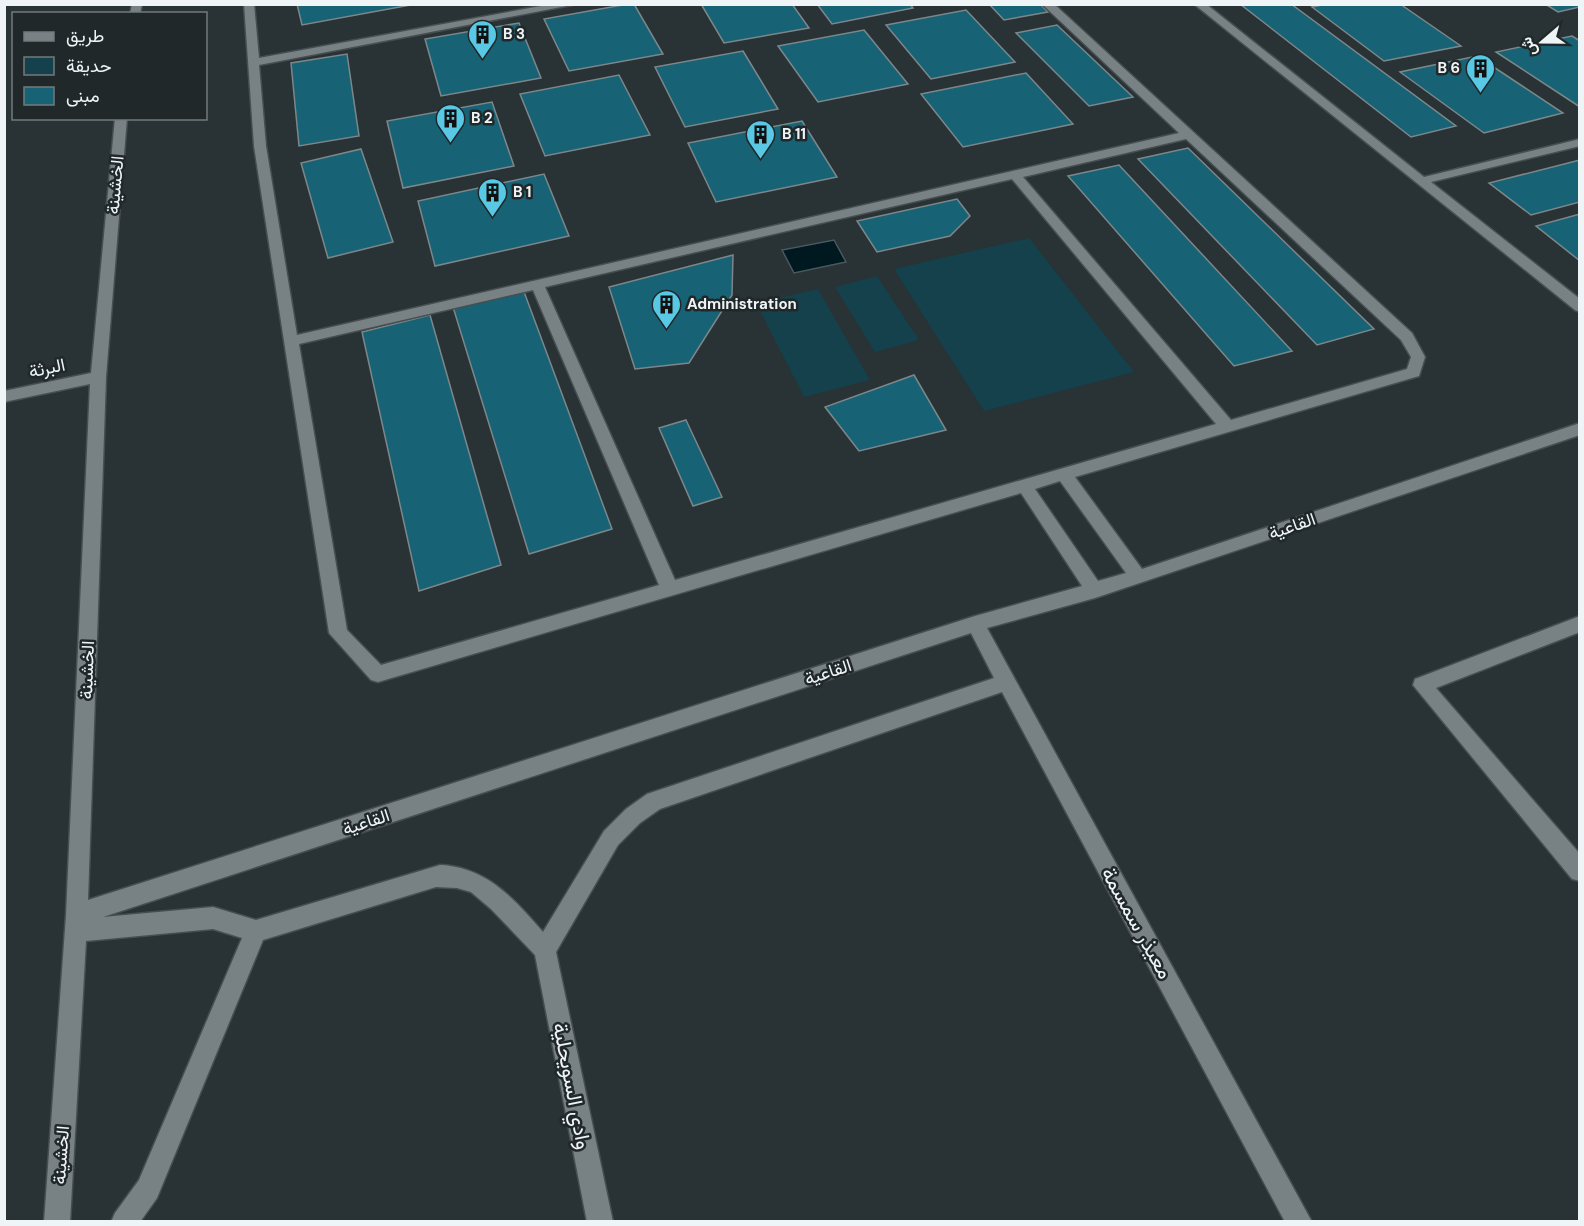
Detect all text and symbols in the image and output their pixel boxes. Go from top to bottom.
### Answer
legend [12,12,207,120]
north arrow [1512,12,1572,72]
building icon: B 3 [466,18,498,60]
text: طريق [66,24,104,48]
place label: B 3 [503,24,525,44]
text: ش [1515,34,1542,60]
building icon: B 6 [1465,52,1497,94]
text: حديقة [66,54,112,78]
place label: B 6 [1437,58,1460,78]
text: مبنى [66,84,100,108]
building icon: B 2 [434,102,466,144]
place label: B 2 [471,108,493,128]
building icon: B 11 [745,118,777,160]
place label: B 11 [782,124,806,144]
street label: الخشينة [100,155,130,215]
building icon: B 1 [476,176,508,218]
place label: B 1 [513,182,532,202]
building icon: Administration [650,288,682,330]
place label: Administration [687,294,797,314]
street label: البرثة [27,352,67,384]
street label: القاعية [1265,507,1319,545]
street label: الخشينة [74,640,100,700]
street label: القاعية [801,653,855,691]
street label: القاعية [339,803,393,841]
street label: معيذر سمسمة [1095,862,1179,984]
street label: وادي السويحلية [543,1020,598,1152]
street label: الخشينة [47,1125,75,1185]

